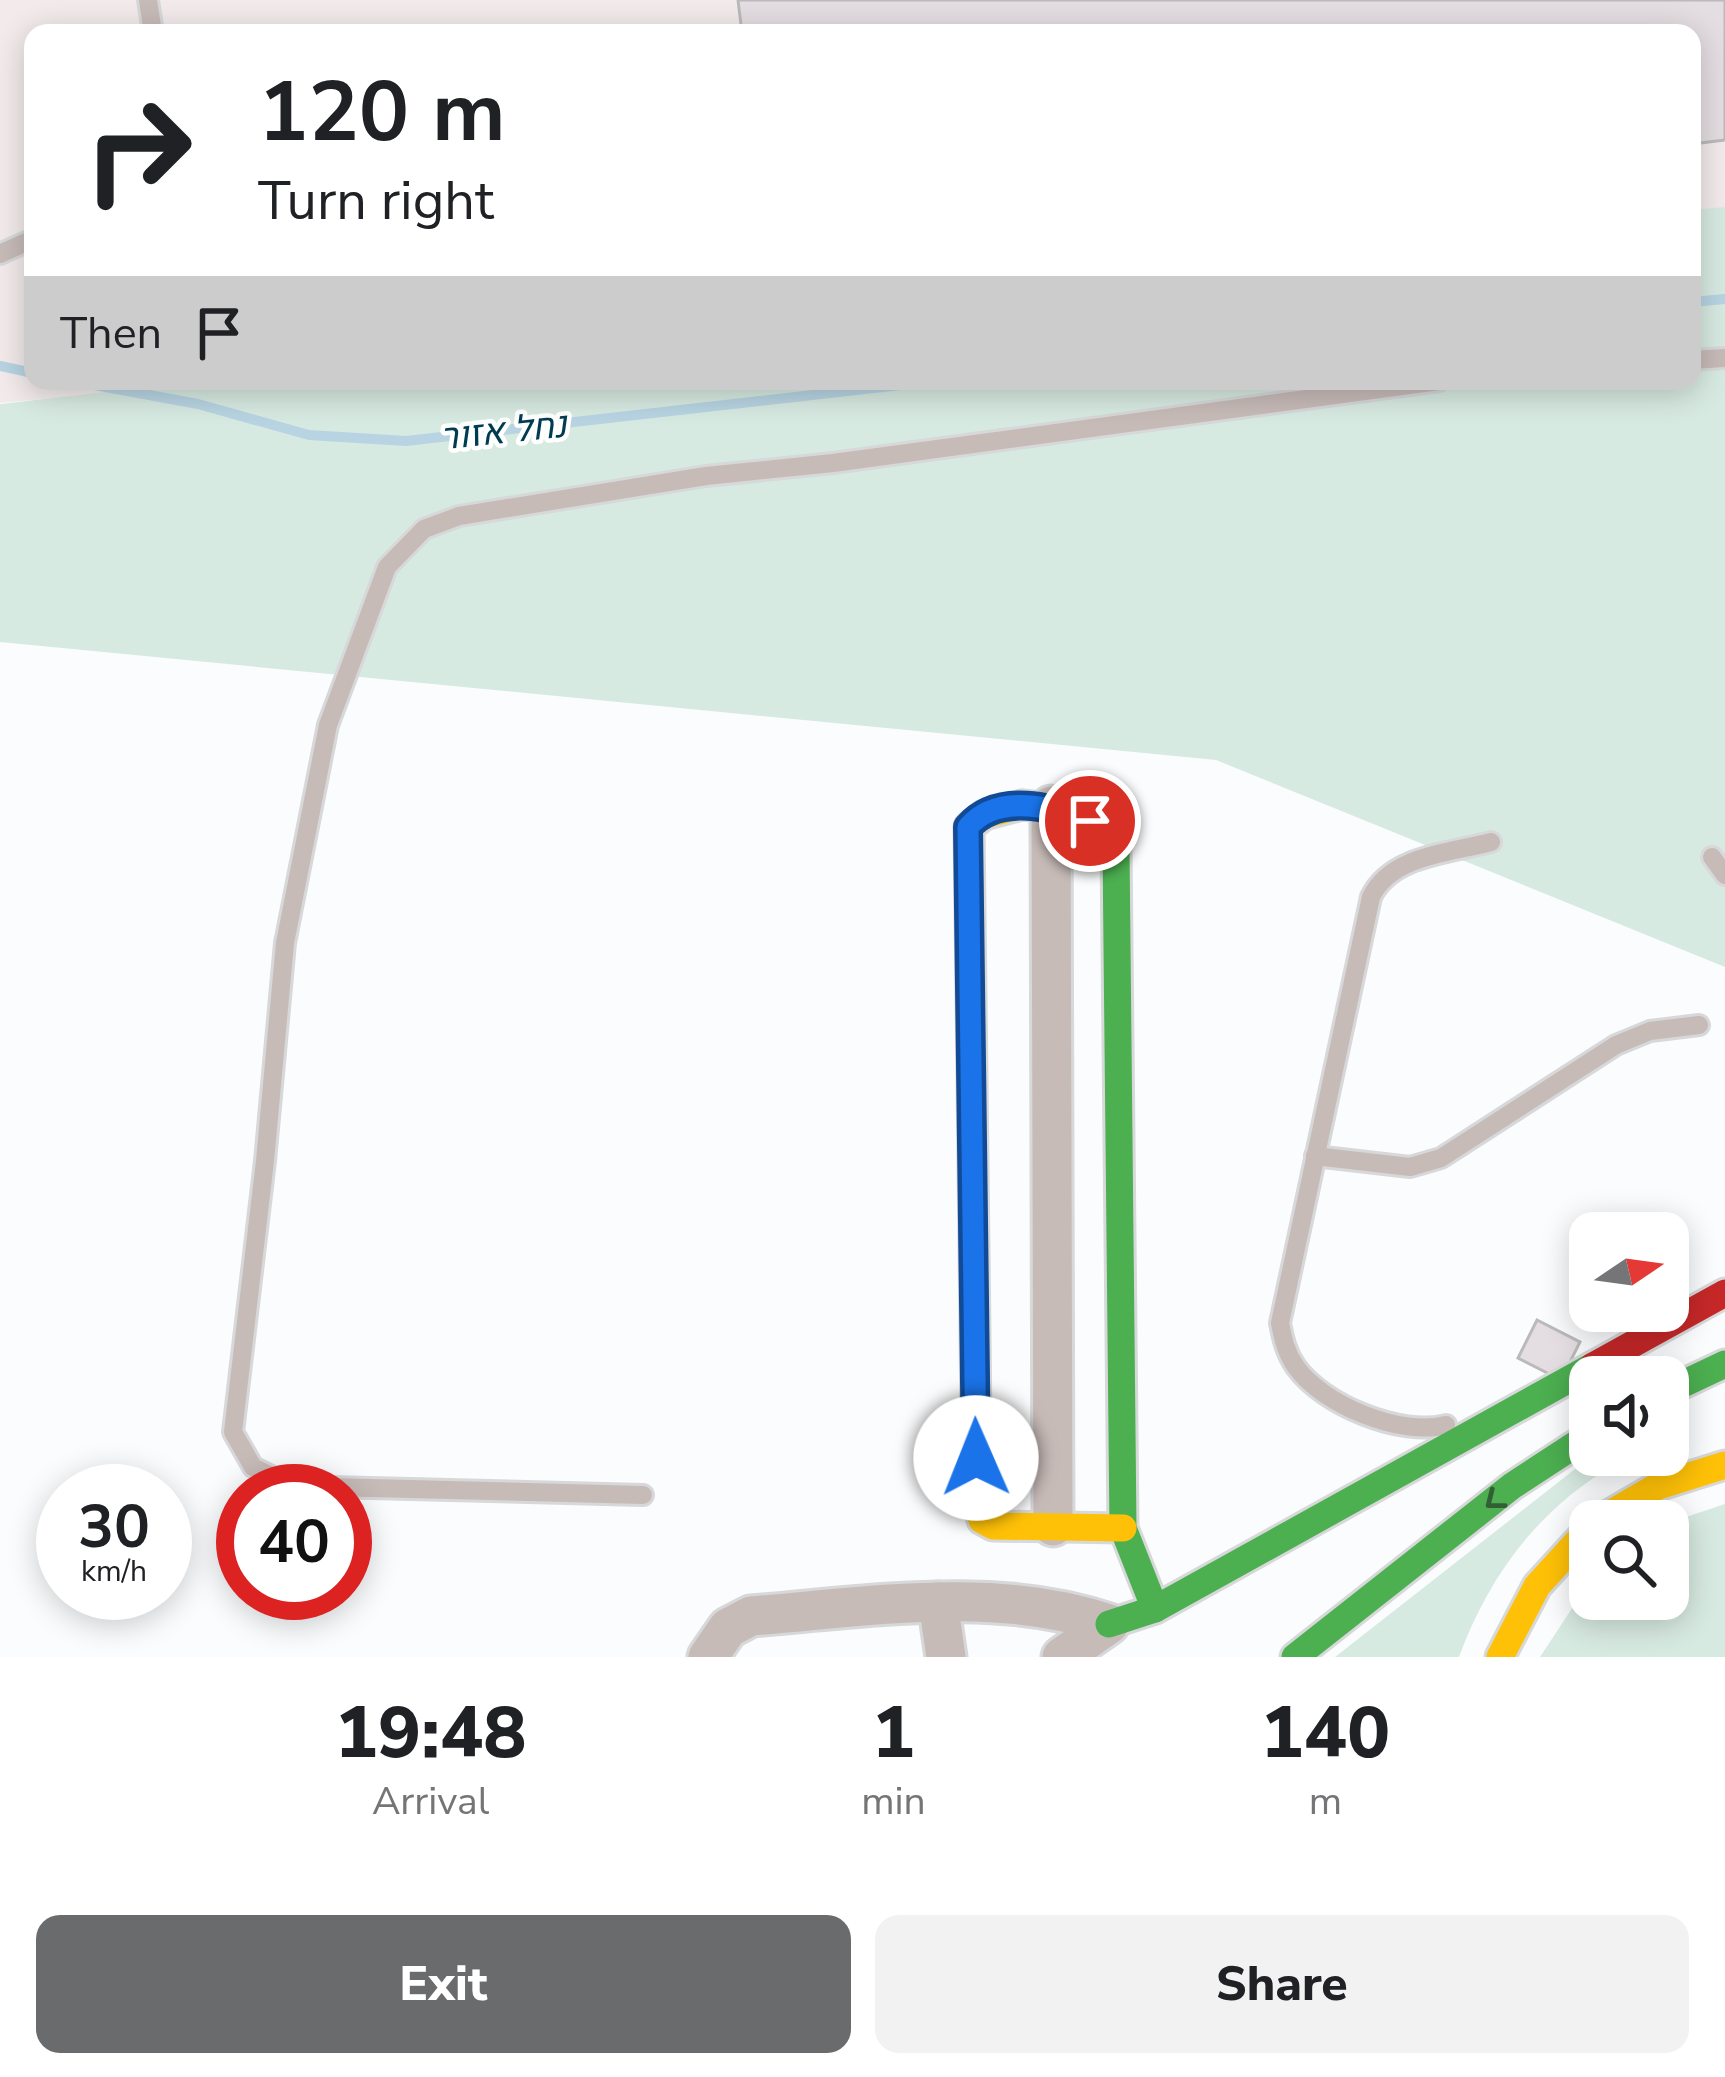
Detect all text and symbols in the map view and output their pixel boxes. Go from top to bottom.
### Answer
text: 120 m [258,55,506,170]
icon: right [60,72,216,228]
text: Turn right [258,164,494,238]
icon: arrive [186,300,252,366]
text: Then [60,303,162,364]
water label: נחל אזור [438,400,572,462]
pin [1039,770,1141,872]
icon: arrive [1057,788,1123,854]
north arrow [1569,1212,1689,1332]
map controls [1569,1212,1689,1620]
button: sound [1569,1356,1689,1476]
position arrow [913,1395,1039,1521]
speed limit sign: 40 [216,1464,372,1620]
text: 30 [78,1486,150,1568]
one-way arrow [1485,1487,1507,1508]
button: search [1569,1500,1689,1620]
text: km/h [81,1551,147,1592]
text: 19:48 [335,1684,526,1782]
text: 1 [872,1684,915,1782]
text: 140 [1261,1684,1390,1782]
text: Arrival [372,1775,489,1828]
text: min [861,1775,926,1828]
text: m [1309,1775,1342,1828]
button: Exit [36,1915,851,2053]
button: Share [875,1915,1689,2053]

